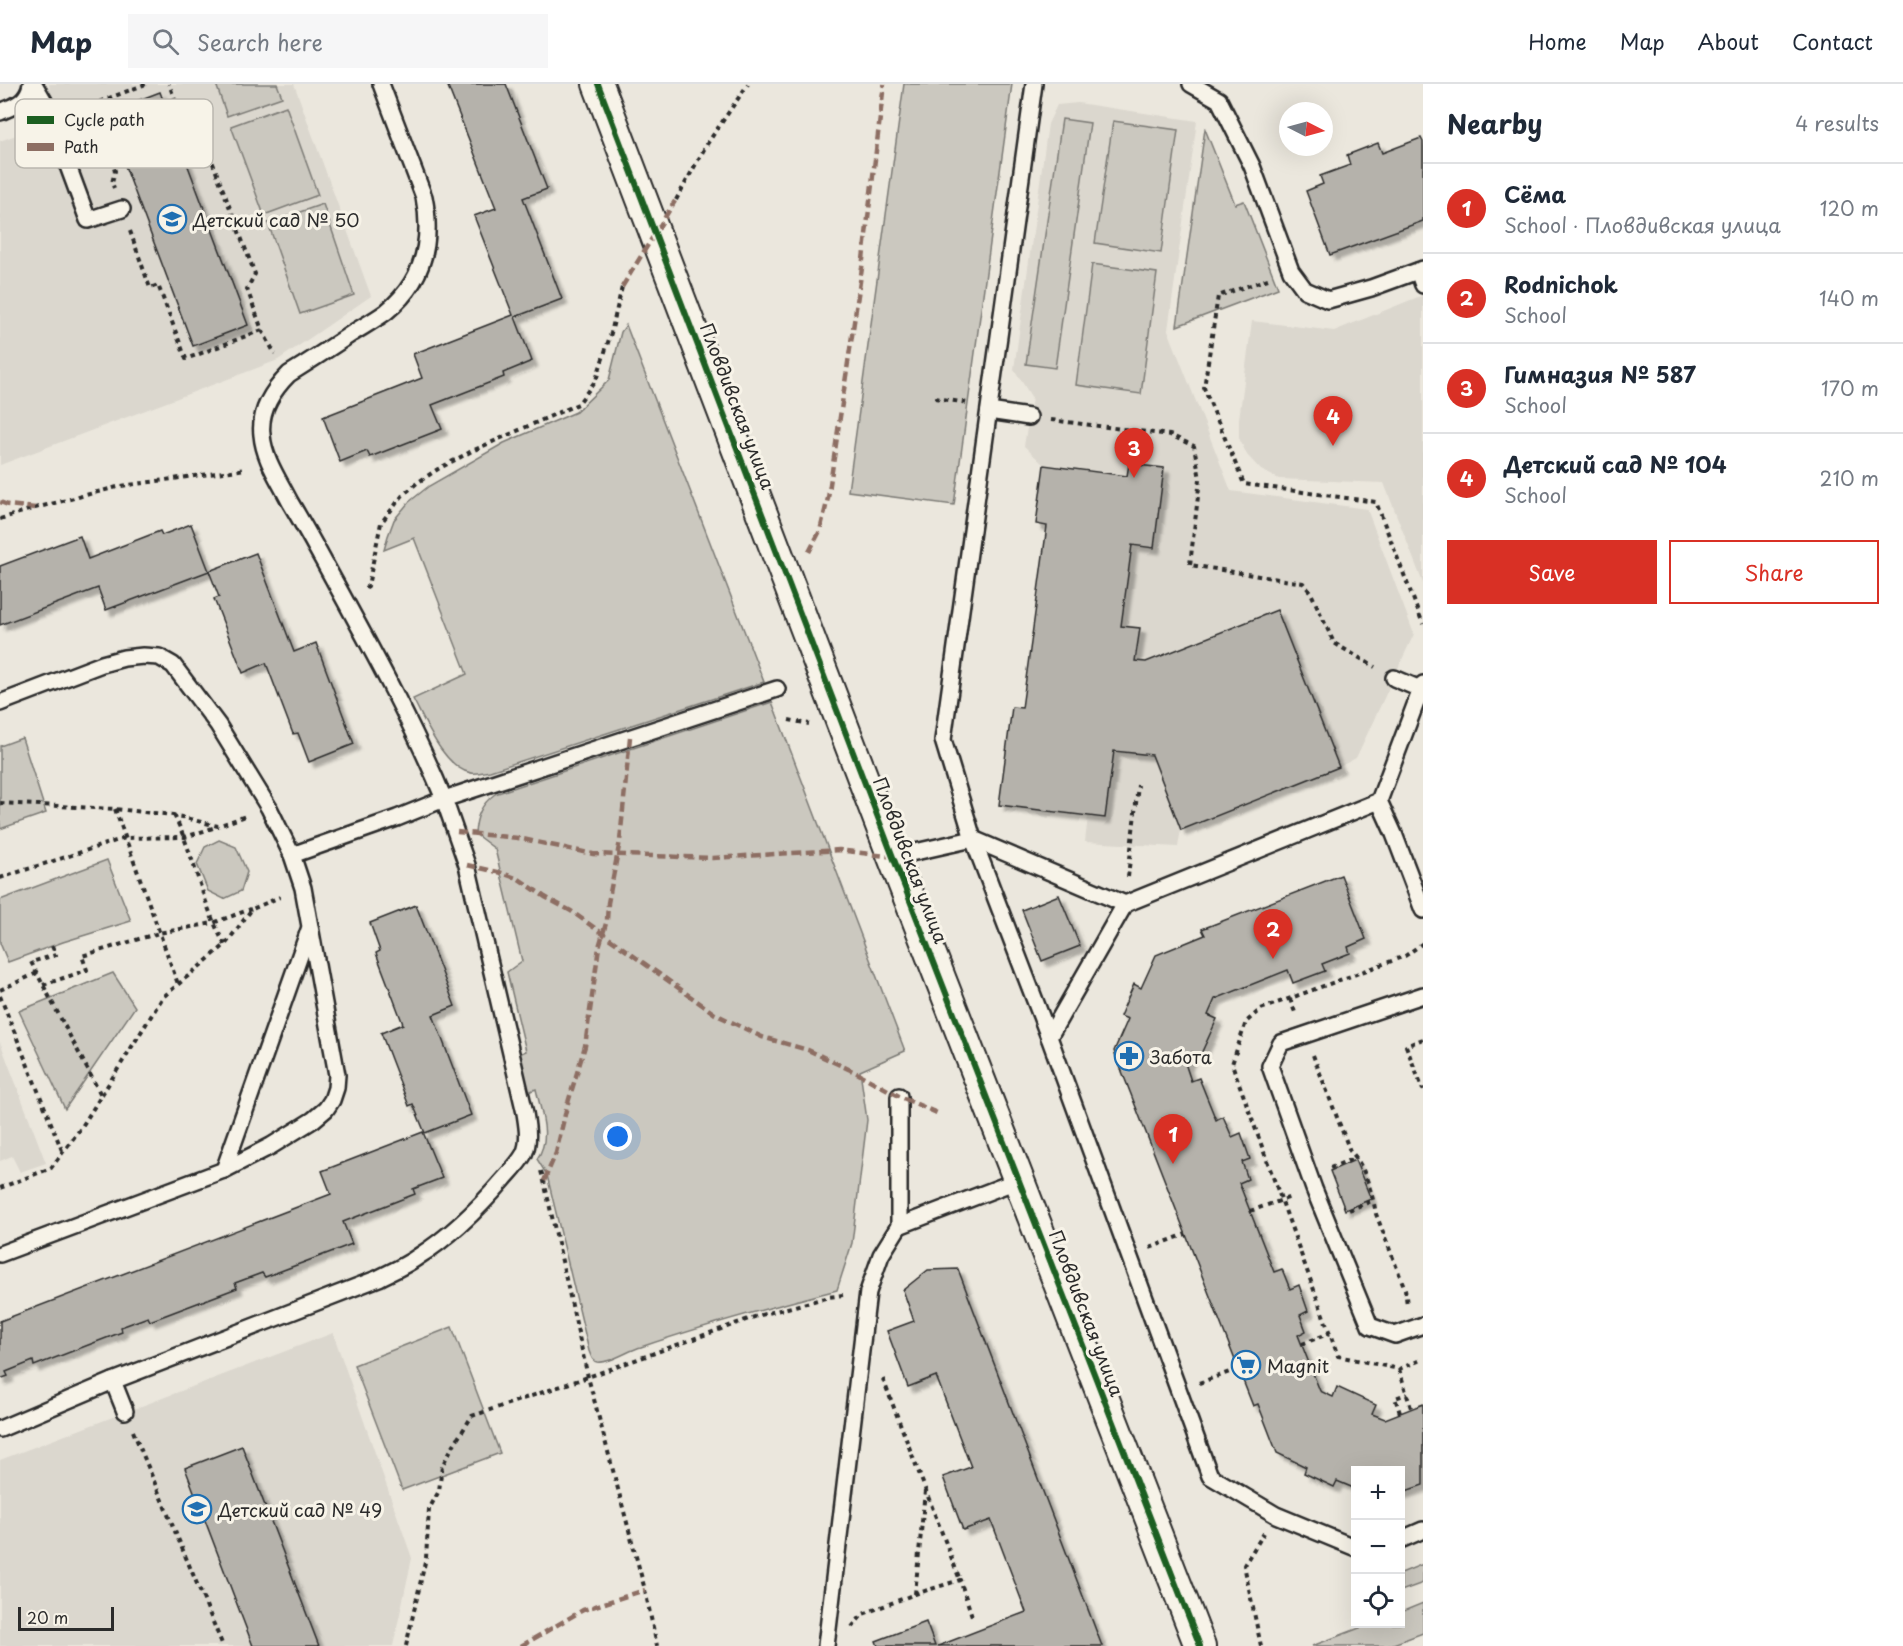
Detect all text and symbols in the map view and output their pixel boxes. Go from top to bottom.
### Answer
search box [128,14,548,68]
text: Map [30,20,92,63]
icon: search [149,25,182,58]
text: Search here [197,25,323,58]
text: Home [1528,25,1587,57]
text: Map [1620,25,1665,57]
text: About [1698,25,1759,57]
text: Contact [1792,25,1873,57]
legend [15,99,213,168]
north arrow [1279,102,1333,156]
text: Nearby [1447,104,1542,143]
text: Cycle path [64,107,145,131]
text: 4 results [1795,108,1879,138]
text: Path [64,134,99,158]
text: Сёма [1504,177,1566,210]
text: 1 [1462,193,1471,223]
text: 120 m [1820,193,1879,223]
school or university icon: Детский сад № 50 [156,203,188,235]
place label: Детский сад № 50 [192,206,360,233]
text: School · Пловдивская улица [1504,210,1781,240]
text: Rodnichok [1504,267,1618,300]
text: 2 [1459,283,1474,313]
text: 140 m [1819,283,1879,313]
text: School [1504,300,1567,330]
street label: Пловдивская улица [694,319,782,494]
text: Гимназия № 587 [1504,357,1696,390]
text: 3 [1460,373,1473,403]
text: 170 m [1821,373,1879,403]
text: School [1504,390,1567,420]
pin: 4 [1314,396,1352,446]
pin: 3 [1114,428,1154,478]
text: Детский сад № 104 [1504,447,1727,480]
text: 4 [1460,463,1473,493]
text: 210 m [1820,463,1879,493]
text: School [1504,480,1567,510]
button: Save [1447,540,1657,604]
button: Share [1669,540,1879,604]
street label: Пловдивская улица [867,773,955,948]
pin: 2 [1254,910,1292,959]
pharmacy icon: Забота [1113,1040,1145,1072]
place label: Забота [1149,1043,1212,1070]
pin: 1 [1154,1114,1192,1164]
your location [603,1122,632,1151]
street label: Пловдивская улица [1043,1226,1131,1401]
supermarket icon: Magnit [1230,1349,1262,1381]
place label: Magnit [1267,1352,1329,1379]
map controls [1351,1466,1405,1628]
button: + [1351,1466,1405,1520]
school or university icon: Детский сад № 49 [181,1493,213,1525]
place label: Детский сад № 49 [217,1496,382,1523]
button: − [1351,1520,1405,1574]
button: locate [1351,1574,1405,1628]
scale bar [18,1604,114,1632]
text: 20 m [27,1605,68,1629]

